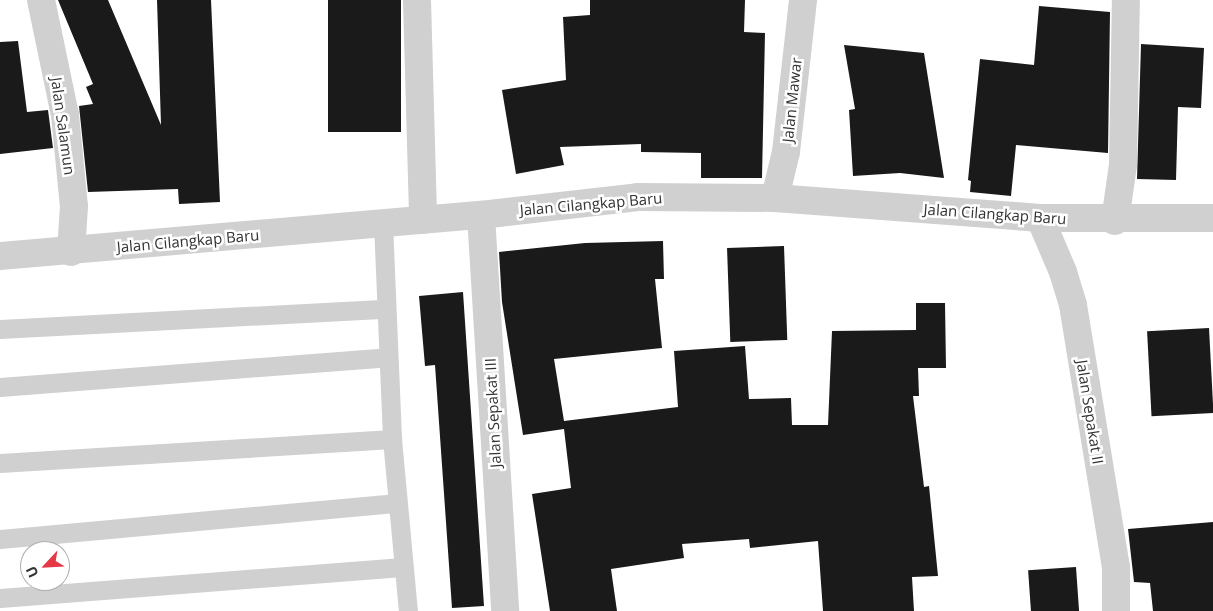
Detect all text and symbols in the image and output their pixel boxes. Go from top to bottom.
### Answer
street label: Jalan Mawar [779,57,805,143]
street label: Jalan Salamun [47,76,79,176]
street label: Jalan Cilangkap Baru [519,189,663,219]
street label: Jalan Cilangkap Baru [923,200,1067,228]
street label: Jalan Cilangkap Baru [116,226,260,256]
street label: Jalan Sepakat III [481,358,505,468]
street label: Jalan Sepakat II [1073,358,1107,466]
north arrow [20,541,70,591]
text: U [21,563,43,581]

